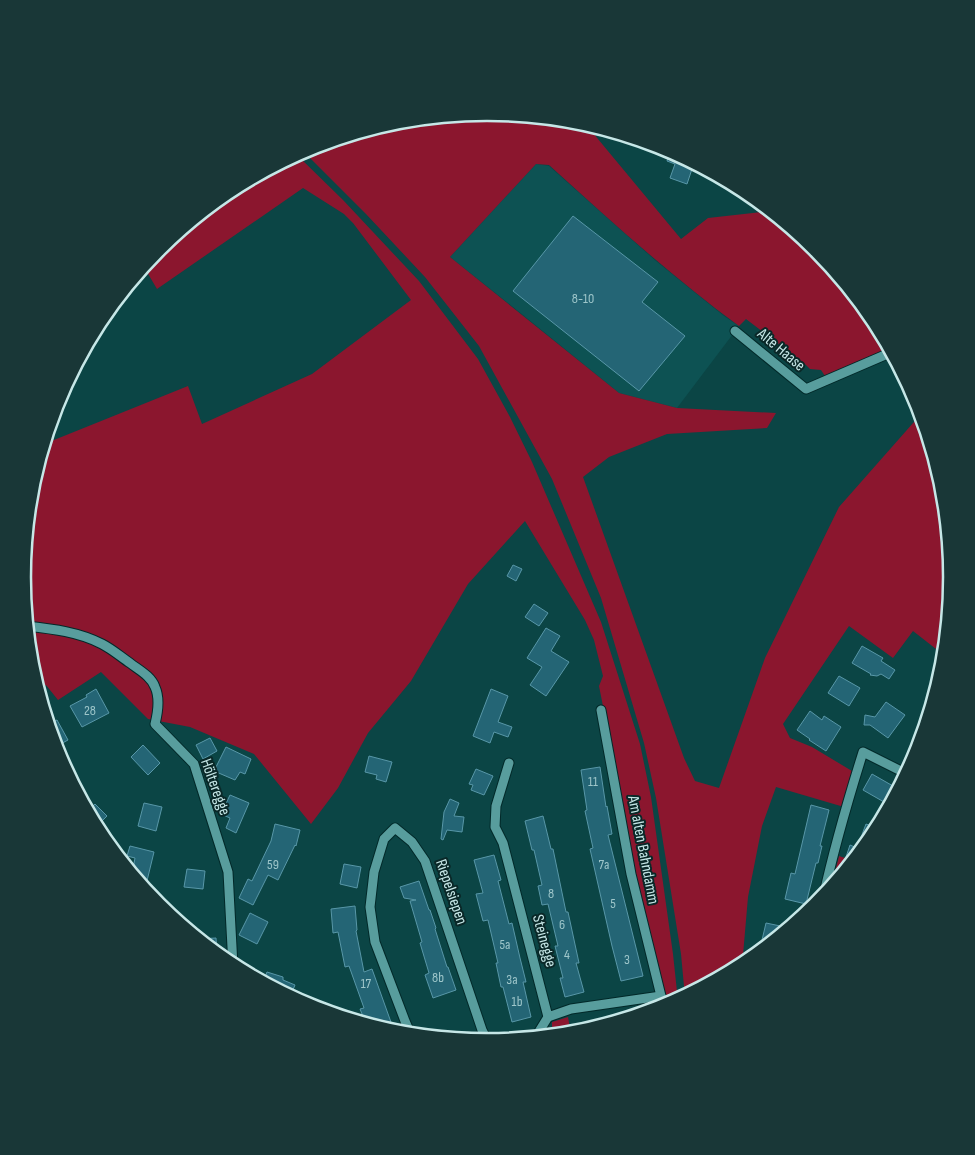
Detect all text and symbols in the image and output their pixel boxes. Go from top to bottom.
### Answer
house number: 8-10 [572,290,594,307]
street label: Alte Haase [753,324,809,375]
house number: 28 [84,702,96,719]
street label: Hölteregge [196,756,234,818]
house number: 11 [588,773,598,790]
street label: Am alten Bahndamm [623,793,663,906]
house number: 59 [267,856,279,873]
house number: 7a [599,856,609,873]
street label: Riepelsiepen [431,857,471,927]
house number: 8 [548,885,554,902]
house number: 5 [610,895,616,912]
street label: Steinegge [528,913,560,969]
house number: 6 [559,916,565,933]
house number: 5a [499,936,511,953]
house number: 4 [564,946,570,963]
house number: 3 [624,951,630,968]
house number: 8b [432,969,444,986]
house number: 3a [506,971,518,988]
house number: 17 [361,975,372,992]
house number: 1b [512,993,523,1010]

